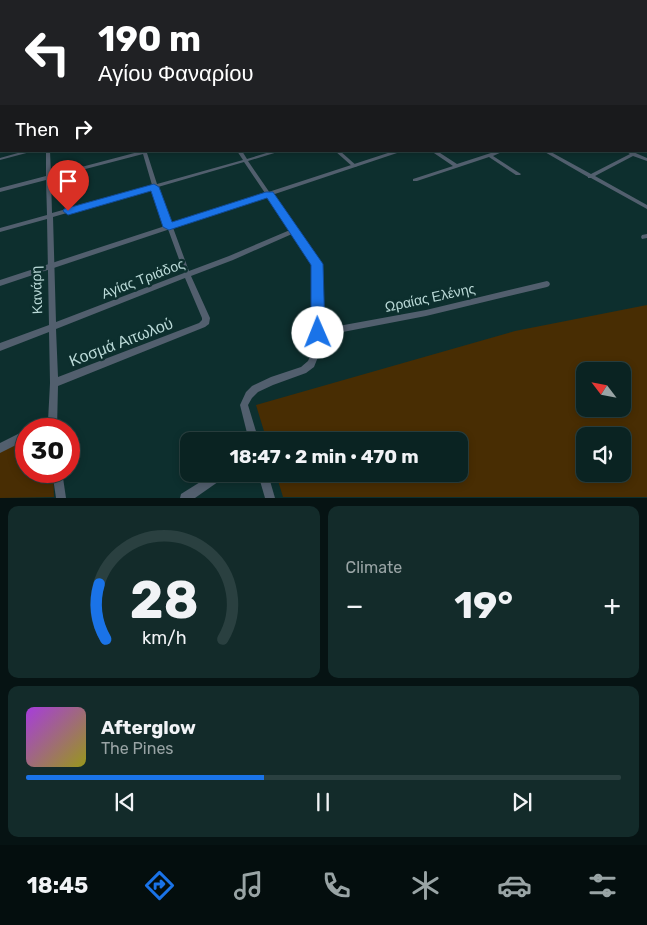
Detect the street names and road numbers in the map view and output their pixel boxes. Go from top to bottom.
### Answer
street label: Αγίας Τριάδος [99,255,187,303]
street label: Κανάρη [28,266,46,314]
street label: Ωραίας Ελένης [383,280,477,316]
street label: Κοσμά Αιτωλού [66,313,176,371]

